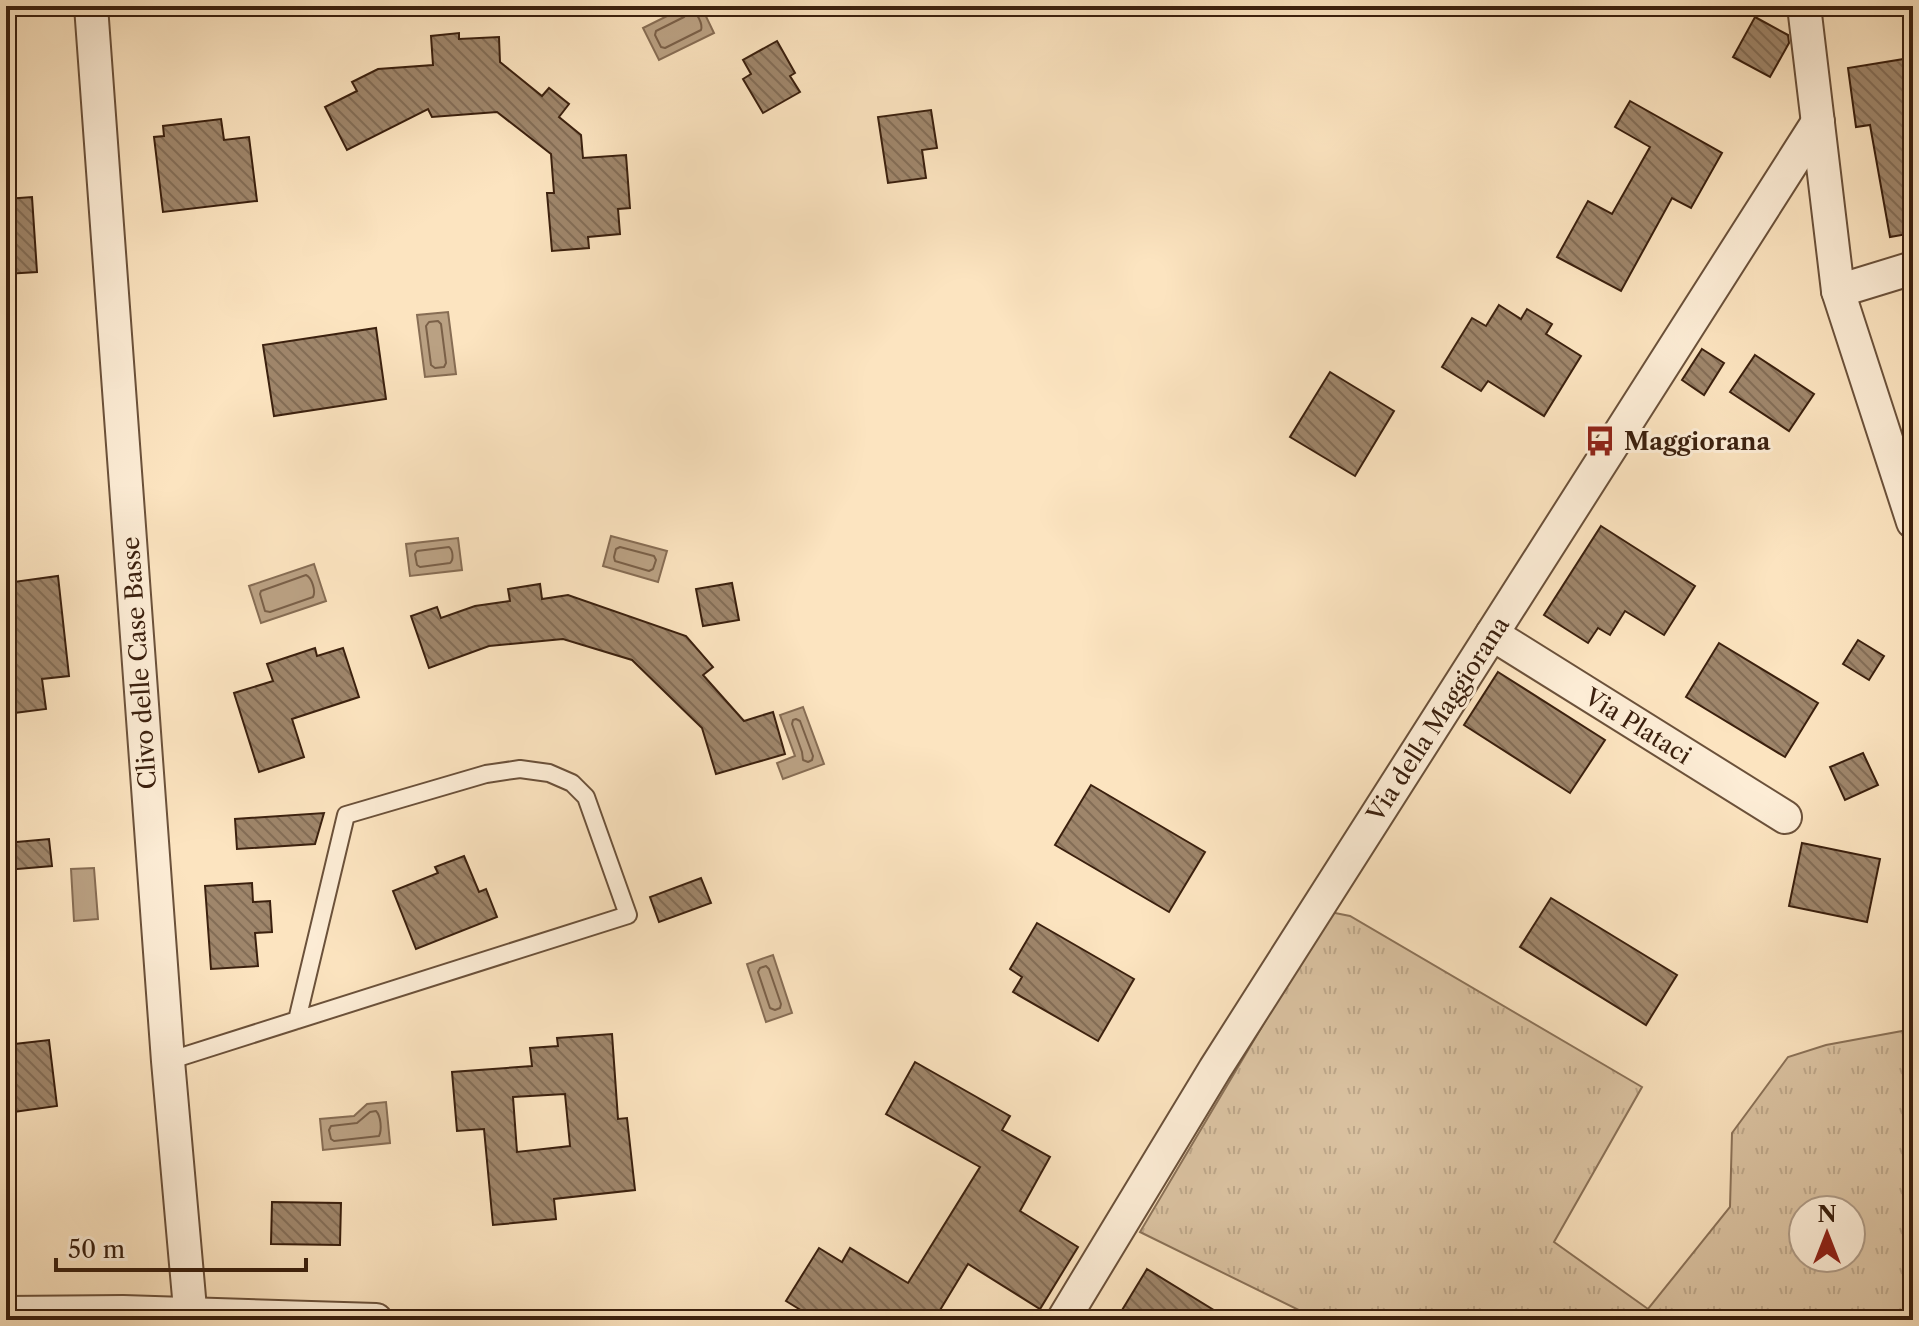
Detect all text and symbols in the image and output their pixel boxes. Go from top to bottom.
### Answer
bus stop icon: Maggiorana [1583,424,1617,458]
place label: Maggiorana [1624,427,1772,456]
street label: Clivo delle Case Basse [116,536,162,790]
street label: Via della Maggiorana [1360,611,1515,828]
street label: Via Plataci [1579,681,1697,770]
north arrow [1787,1194,1867,1274]
text: N [1817,1201,1837,1228]
scale bar [56,1222,306,1272]
text: 50 m [68,1235,125,1264]

